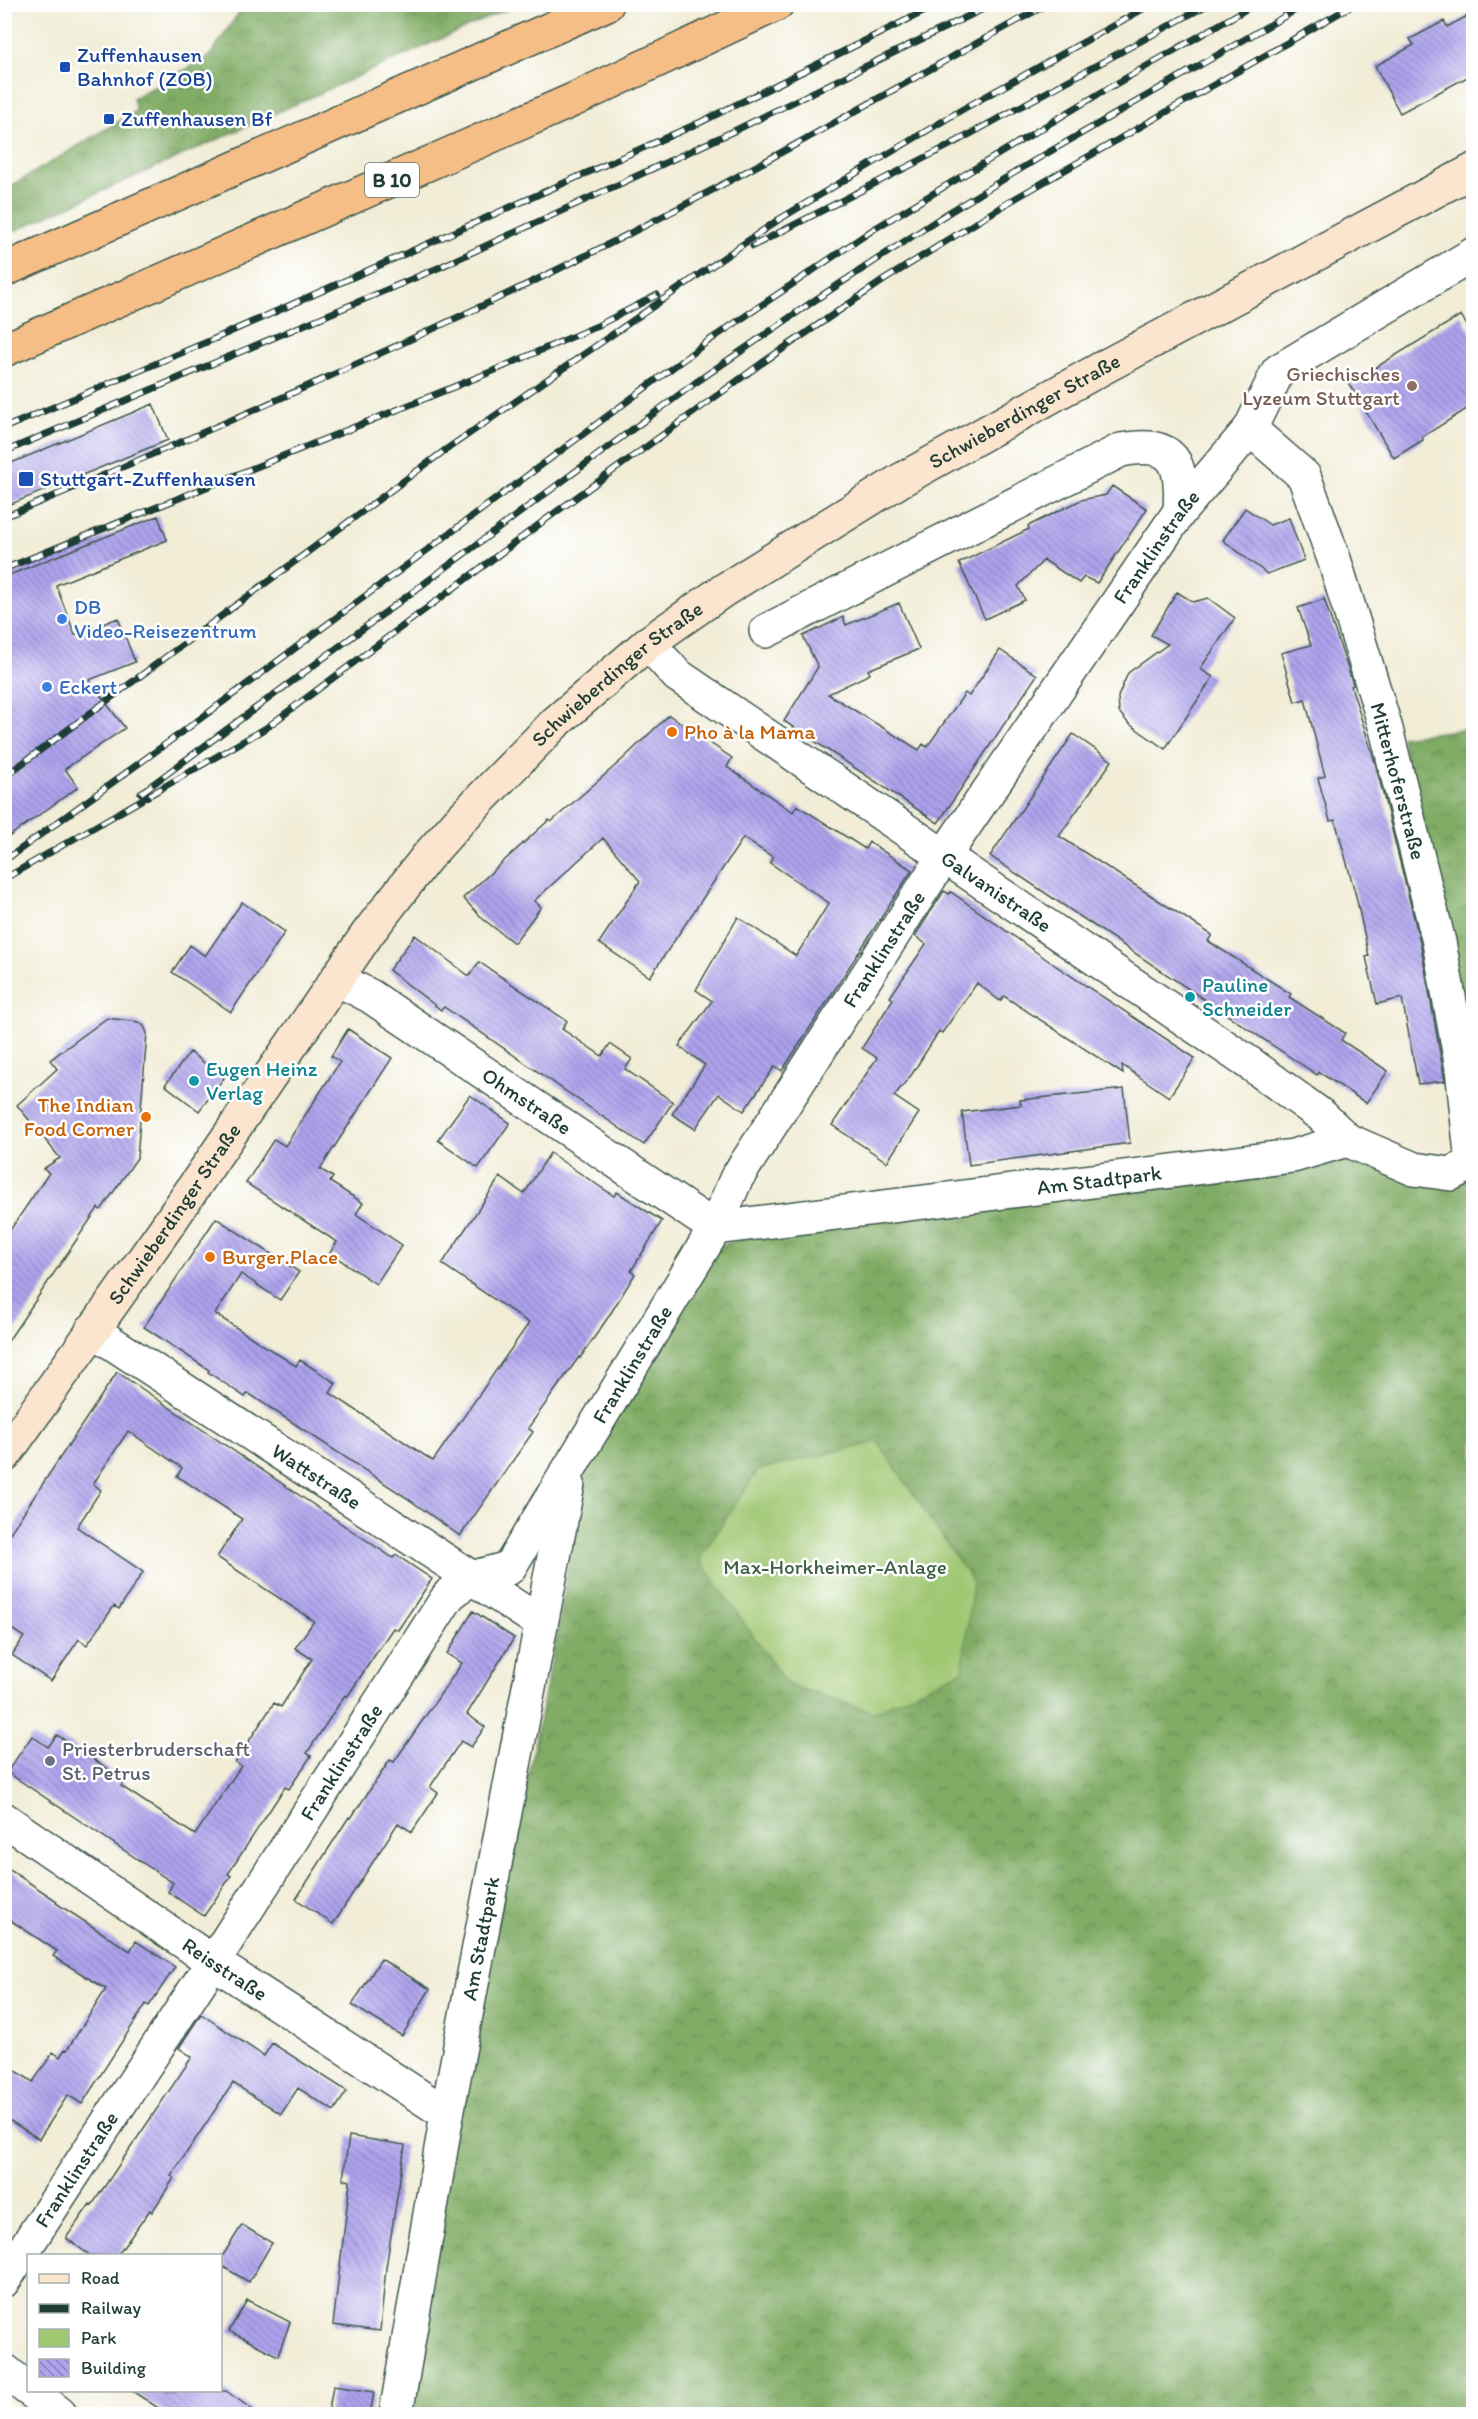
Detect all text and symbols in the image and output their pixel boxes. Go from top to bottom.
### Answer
place label: Zuffenhausen Bahnhof (ZOB) [77,42,213,91]
marker: Zuffenhausen Bahnhof (ZOB) [58,60,72,74]
place label: Zuffenhausen Bf [121,106,273,131]
marker: Zuffenhausen Bf [102,112,116,126]
road number: B 10 [365,163,419,197]
street label: Schwieberdinger Straße [924,348,1124,474]
place label: Griechisches Lyzeum Stuttgart [1242,361,1400,410]
marker: Griechisches Lyzeum Stuttgart [1405,379,1419,393]
place label: Stuttgart-Zuffenhausen [40,466,256,491]
marker: Stuttgart-Zuffenhausen [17,470,35,488]
street label: Franklinstraße [1107,484,1205,608]
place label: DB Video-Reisezentrum [74,594,257,643]
street label: Schwieberdinger Straße [526,596,707,752]
marker: DB Video-Reisezentrum [55,612,69,626]
place label: Eckert [59,674,118,699]
marker: Eckert [40,680,54,694]
street label: Mitterhoferstraße [1365,700,1431,862]
place label: Pho à la Mama [684,719,816,744]
marker: Pho à la Mama [665,725,679,739]
street label: Galvanistraße [937,845,1057,937]
street label: Franklinstraße [837,886,930,1012]
place label: Pauline Schneider [1202,972,1291,1021]
marker: Pauline Schneider [1183,990,1197,1004]
place label: Eugen Heinz Verlag [206,1056,318,1105]
street label: Ohmstraße [477,1062,577,1140]
marker: Eugen Heinz Verlag [187,1074,201,1088]
place label: The Indian Food Corner [24,1092,135,1141]
marker: The Indian Food Corner [139,1110,153,1124]
street label: Schwieberdinger Straße [102,1118,246,1309]
street label: Am Stadtpark [1035,1159,1163,1200]
place label: Burger.Place [222,1244,338,1269]
marker: Burger.Place [203,1250,217,1264]
street label: Franklinstraße [587,1301,677,1428]
street label: Wattstraße [267,1438,366,1514]
park label: Max-Horkheimer-Anlage [723,1554,947,1579]
street label: Franklinstraße [294,1699,388,1825]
place label: Priesterbruderschaft St. Petrus [62,1736,250,1785]
marker: Priesterbruderschaft St. Petrus [43,1754,57,1768]
street label: Am Stadtpark [456,1874,504,2003]
street label: Reisstraße [178,1932,272,2006]
street label: Franklinstraße [29,2107,123,2232]
legend [27,2254,222,2392]
text: Road [81,2267,120,2289]
text: Railway [81,2297,142,2319]
text: Park [81,2327,116,2349]
text: Building [81,2357,147,2379]

